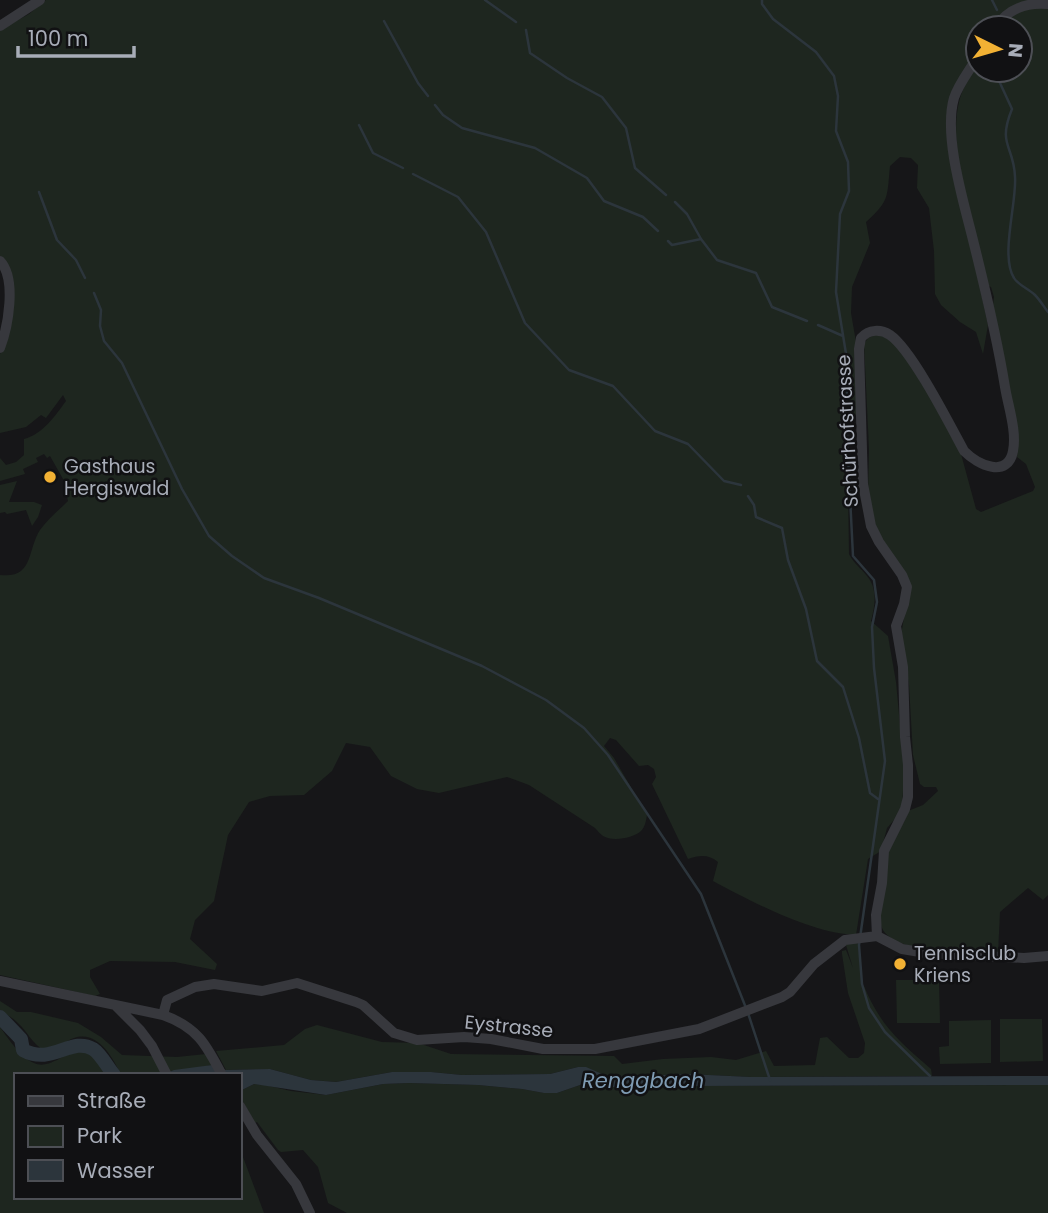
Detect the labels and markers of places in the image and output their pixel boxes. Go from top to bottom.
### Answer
place label: Gasthaus Hergiswald [64,453,169,502]
marker: Gasthaus Hergiswald [42,469,58,485]
place label: Tennisclub Kriens [914,940,1016,989]
marker: Tennisclub Kriens [892,956,908,972]

